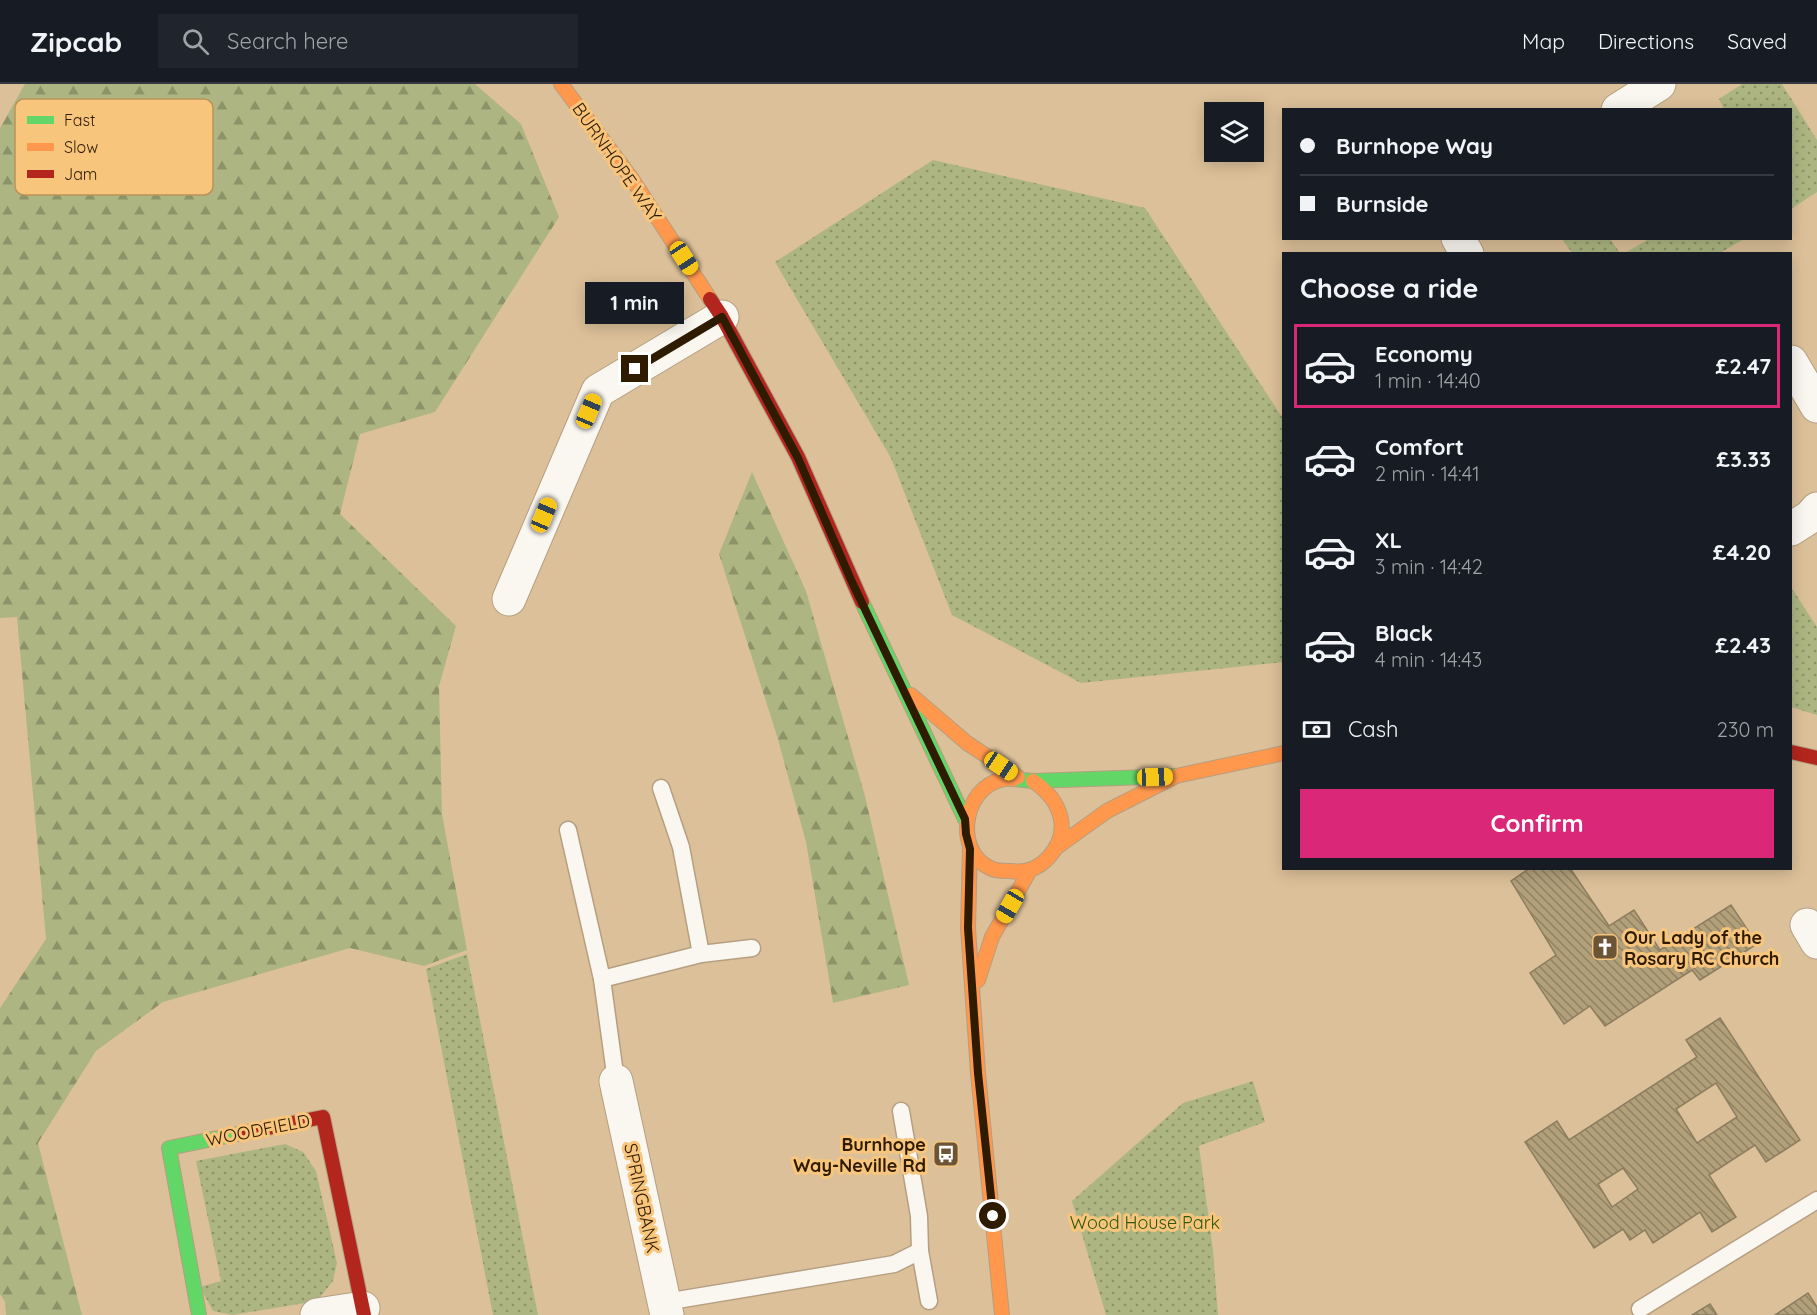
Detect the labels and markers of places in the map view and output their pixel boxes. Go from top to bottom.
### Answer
place label: Our Lady of the Rosary RC Church [1624,926,1779,970]
church icon: Our Lady of the Rosary RC Church [1590,932,1620,962]
place label: Burnhope Way-Neville Rd [793,1133,926,1177]
bus stop icon: Burnhope Way-Neville Rd [931,1139,961,1169]

